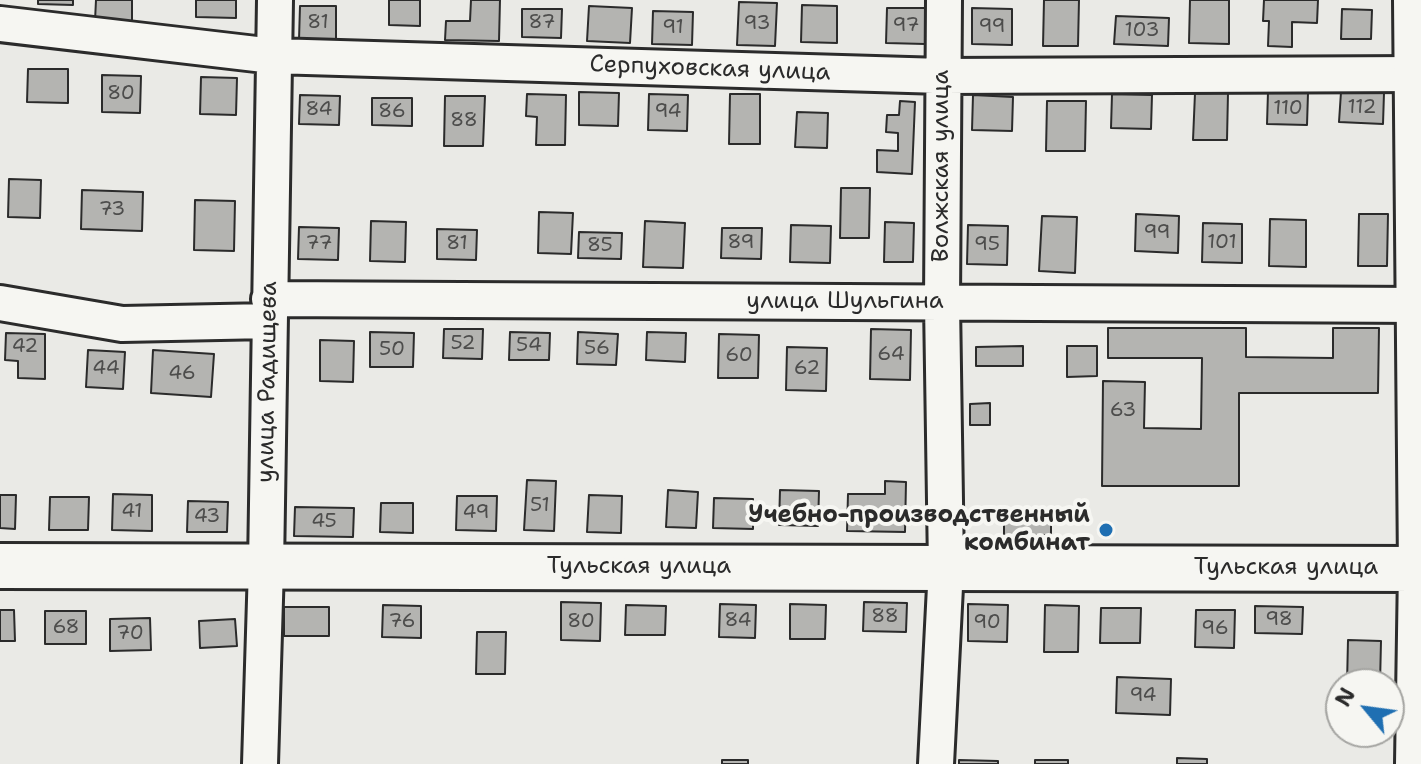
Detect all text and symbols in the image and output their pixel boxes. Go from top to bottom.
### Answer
house number: 81 [307,11,329,35]
house number: 87 [529,11,555,35]
house number: 93 [743,12,771,36]
house number: 97 [893,14,919,38]
house number: 99 [978,15,1006,39]
house number: 91 [662,16,684,40]
house number: 103 [1125,19,1159,43]
street label: Серпуховская улица [589,50,831,88]
street label: Волжская улица [928,70,956,262]
house number: 80 [107,82,135,106]
house number: 112 [1348,96,1376,120]
house number: 110 [1273,97,1303,121]
house number: 84 [305,98,333,122]
house number: 86 [378,100,406,124]
house number: 94 [654,100,682,124]
house number: 88 [450,109,478,133]
house number: 73 [99,198,125,222]
house number: 99 [1143,221,1171,245]
house number: 89 [728,231,754,255]
house number: 101 [1207,231,1237,255]
house number: 77 [306,232,332,256]
house number: 81 [446,232,468,256]
house number: 95 [974,233,1000,257]
house number: 85 [587,234,613,258]
street label: улица Радищева [252,281,284,483]
street label: улица Шульгина [746,288,944,316]
house number: 52 [450,332,476,356]
house number: 54 [516,334,542,358]
house number: 42 [12,335,38,359]
house number: 56 [584,337,610,361]
house number: 50 [379,338,405,362]
house number: 64 [877,343,905,367]
house number: 60 [725,344,753,368]
house number: 44 [92,357,120,381]
house number: 62 [794,357,820,381]
house number: 46 [168,362,196,386]
house number: 63 [1110,399,1136,423]
house number: 51 [530,494,550,518]
house number: 41 [121,500,143,524]
house number: 49 [462,501,490,525]
place label: Учебно-производственный комбинат [748,502,1090,558]
house number: 43 [194,505,220,529]
house number: 45 [311,510,337,534]
marker: Учебно-производственный комбинат [1097,521,1115,539]
street label: Тульская улица [547,553,731,581]
street label: Тульская улица [1194,554,1378,582]
house number: 88 [871,605,899,629]
house number: 98 [1265,608,1293,632]
house number: 84 [724,609,752,633]
house number: 76 [388,610,416,634]
house number: 80 [567,610,595,634]
house number: 90 [973,611,1001,635]
house number: 68 [52,616,80,640]
house number: 96 [1201,617,1229,641]
house number: 70 [116,622,144,646]
north arrow [1325,668,1405,748]
text: N [1328,682,1362,712]
house number: 94 [1129,684,1157,708]

